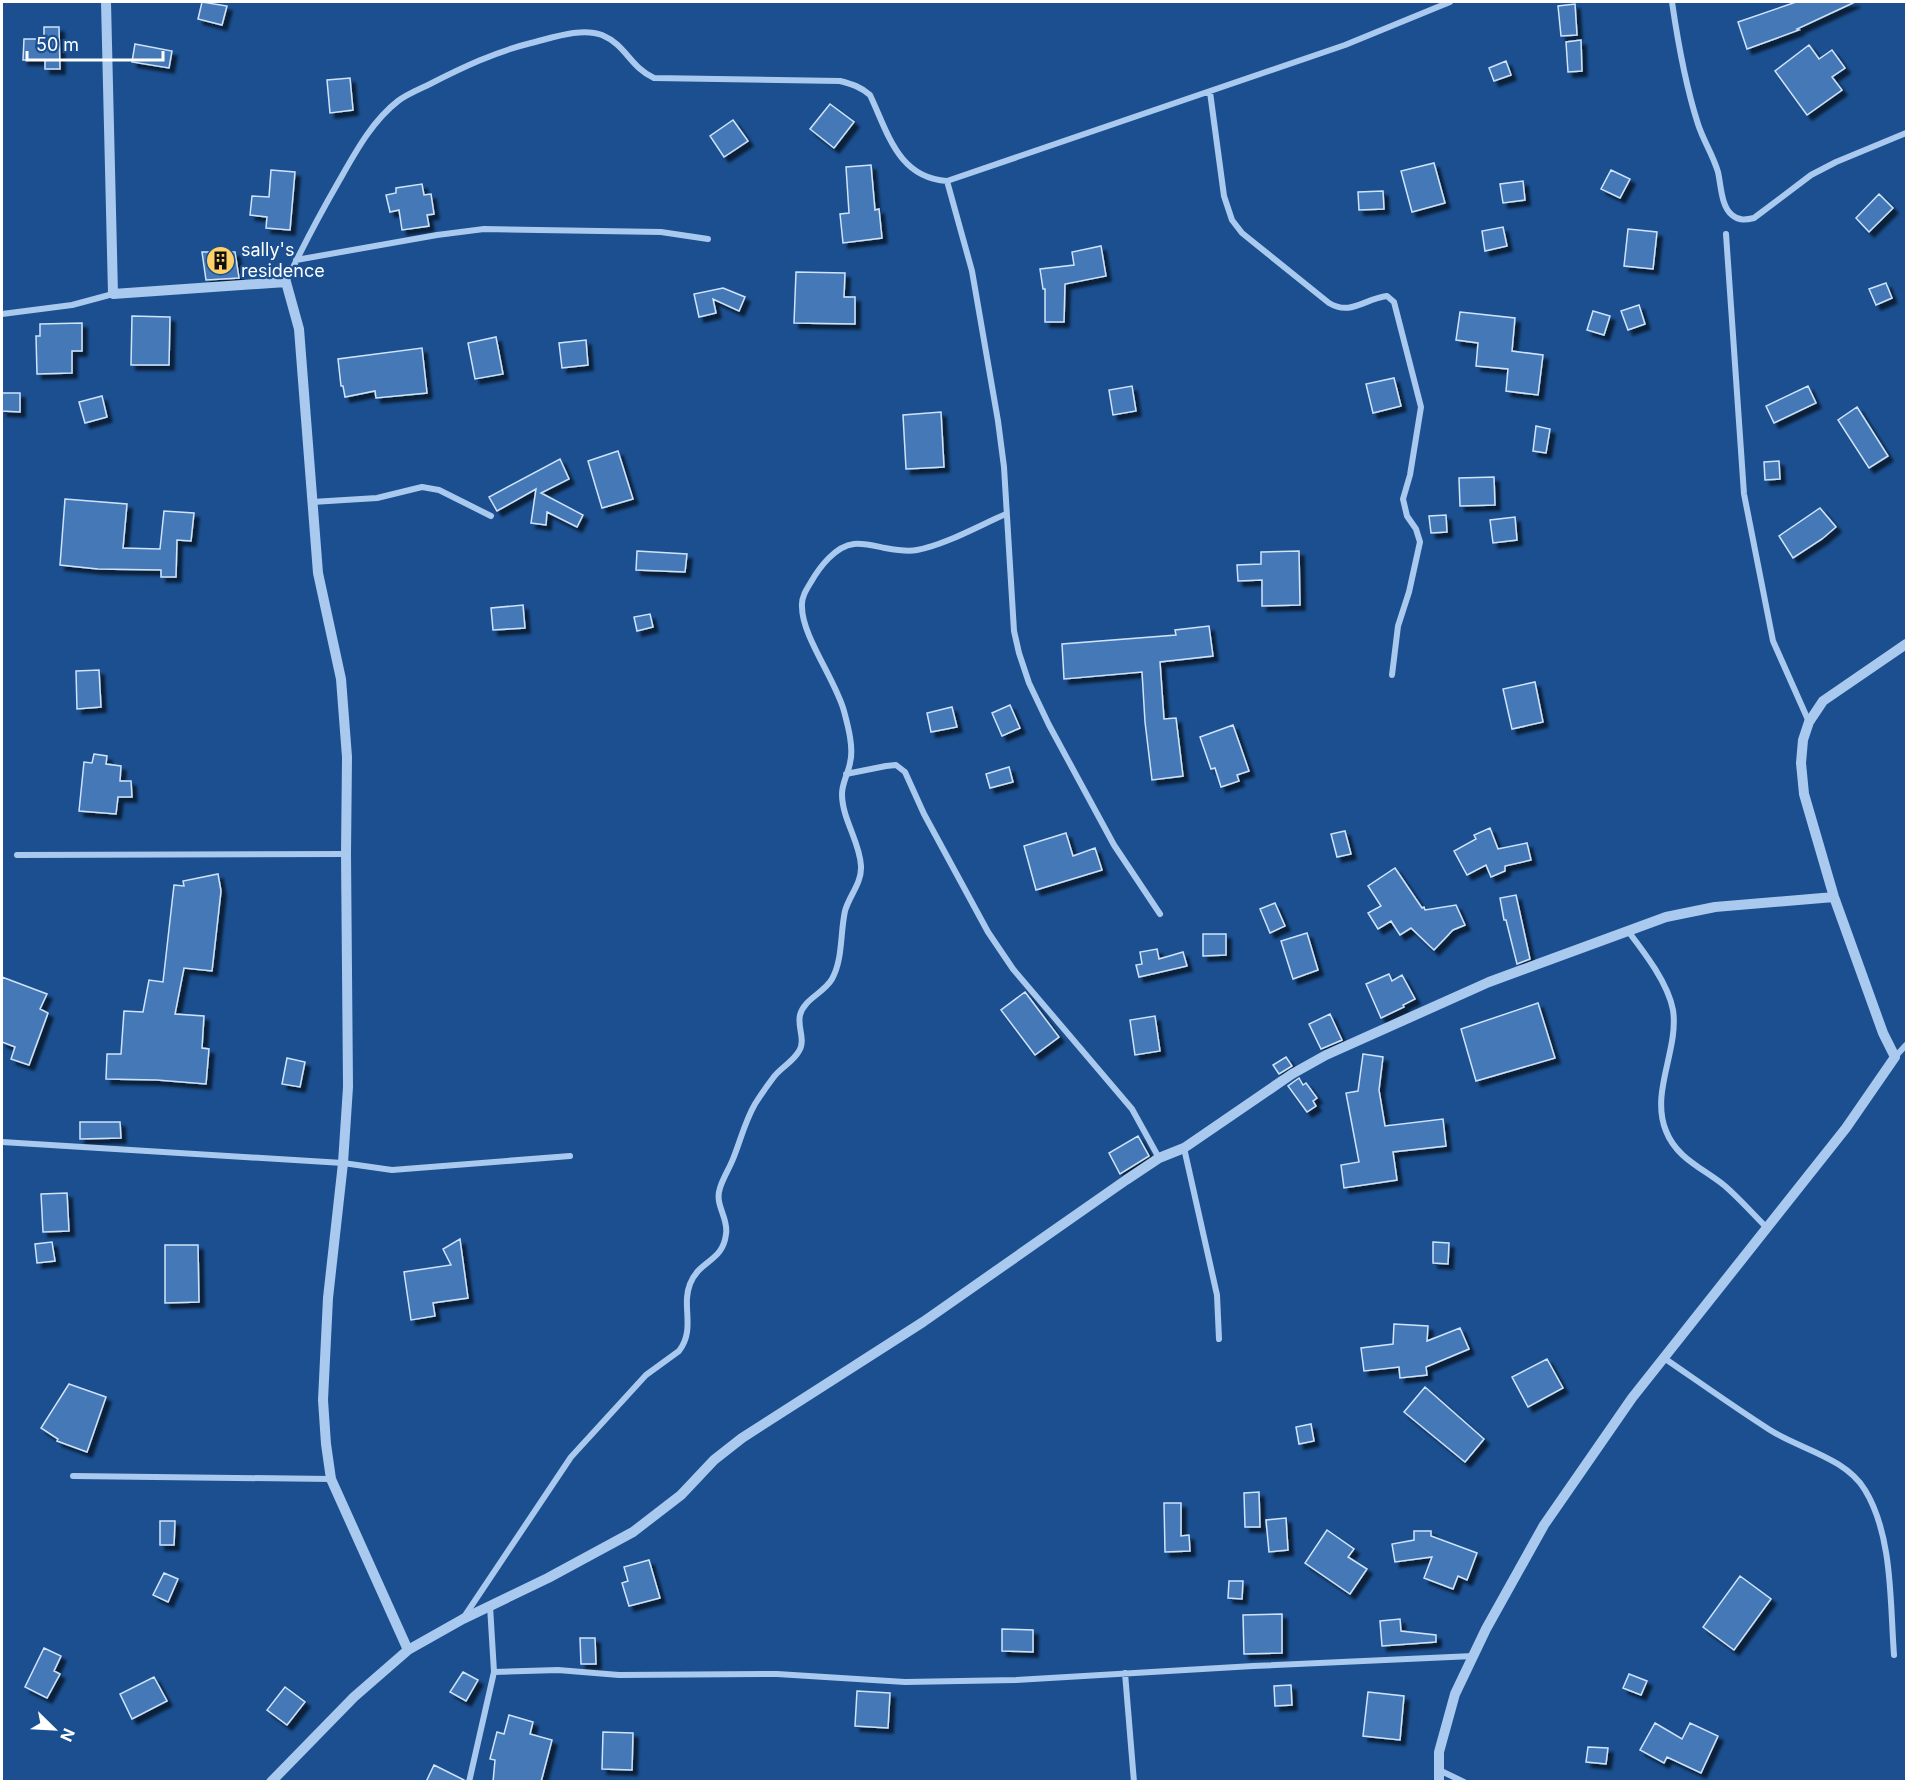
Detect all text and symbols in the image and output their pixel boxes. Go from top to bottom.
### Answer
scale bar [27,24,164,62]
text: 50 m [36,34,79,55]
place label: sally's residence [241,239,325,281]
building icon: sally's residence [204,244,236,276]
north arrow [24,1699,84,1759]
text: N [56,1725,79,1745]

